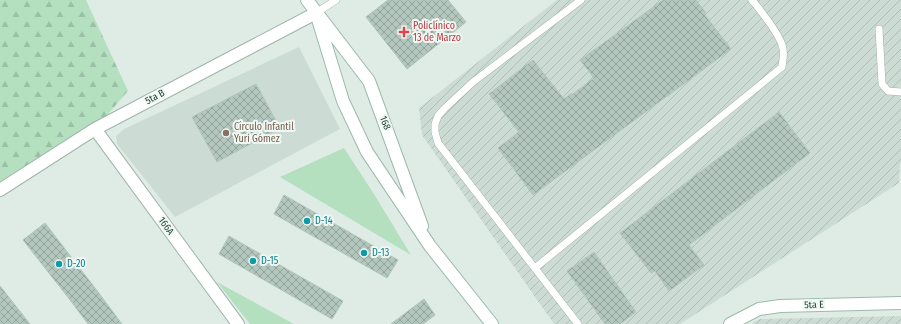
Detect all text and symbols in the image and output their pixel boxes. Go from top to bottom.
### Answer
place label: Policlínico 13 de Marzo [413,19,461,44]
marker: Policlínico 13 de Marzo [398,26,410,38]
street label: 5ta B [143,87,167,107]
street label: 168 [377,114,393,132]
place label: Círculo Infantil Yuri Gómez [234,120,294,145]
marker: Círculo Infantil Yuri Gómez [221,128,231,138]
street label: 166A [156,215,177,238]
place label: D-14 [315,215,333,227]
marker: D-14 [302,216,312,226]
place label: D-13 [372,247,390,259]
marker: D-13 [359,248,369,258]
place label: D-15 [261,255,279,267]
marker: D-15 [248,256,258,266]
place label: D-20 [67,258,86,270]
marker: D-20 [54,259,64,269]
street label: 5ta E [804,299,824,311]

